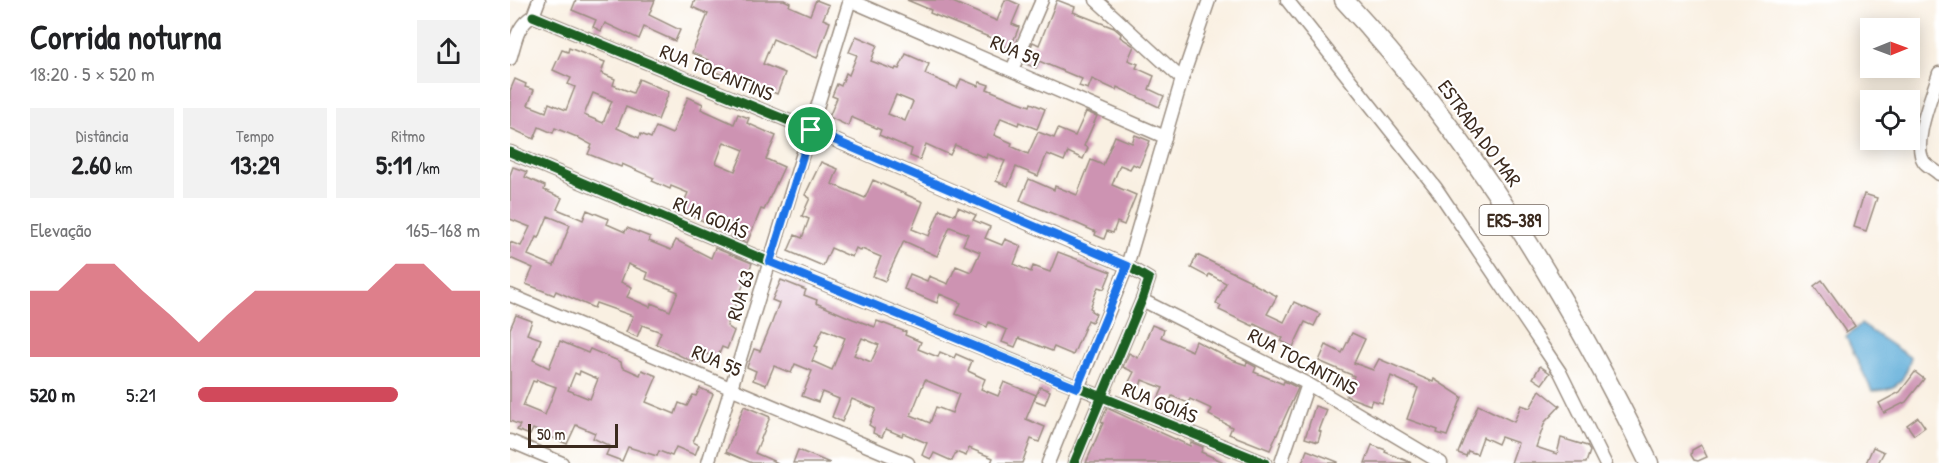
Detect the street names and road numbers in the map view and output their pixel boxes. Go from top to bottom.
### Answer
street label: RUA 59 [987,28,1043,72]
street label: RUA TOCANTINS [656,37,778,107]
street label: ESTRADA DO MAR [1432,74,1528,192]
street label: RUA GOIÁS [669,189,753,245]
road number: ERS-389 [1480,205,1548,235]
street label: RUA 63 [720,266,760,324]
street label: RUA TOCANTINS [1244,321,1362,401]
street label: RUA 55 [688,338,746,383]
street label: RUA GOIÁS [1118,375,1202,429]

